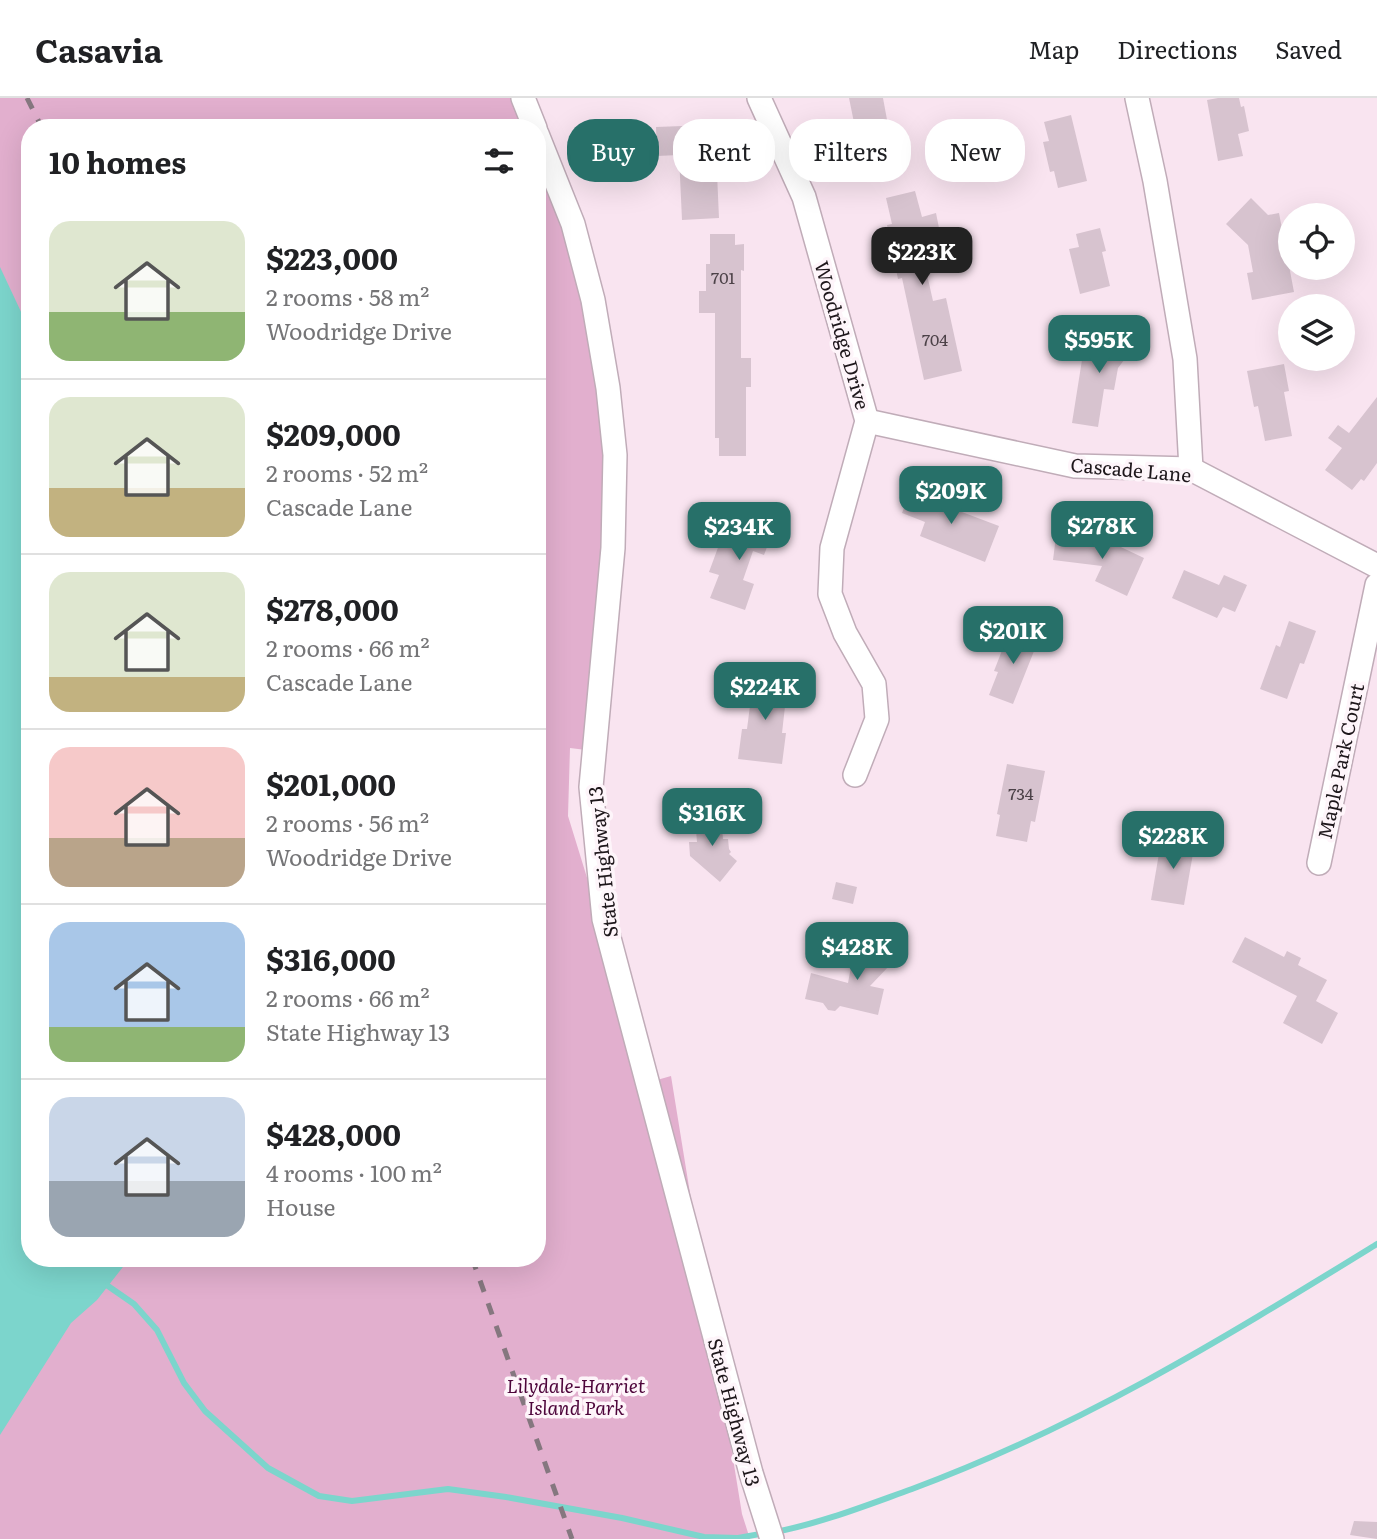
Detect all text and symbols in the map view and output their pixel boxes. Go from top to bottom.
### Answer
text: Casavia [35,24,163,73]
text: Map [1028,31,1079,66]
text: Directions [1117,31,1237,66]
text: Saved [1275,31,1342,66]
chip: Buy [567,119,659,182]
chip: Rent [673,119,775,182]
chip: Filters [789,119,911,182]
chip: New [925,119,1025,182]
text: 10 homes [49,139,186,183]
icon: filters [480,142,518,180]
map controls [1278,203,1355,371]
button: locate [1278,203,1355,280]
pin: $223K [873,228,971,287]
text: $223K [887,233,957,267]
text: $223,000 [266,235,398,279]
icon: home [105,249,189,333]
street label: Woodridge Drive [808,257,878,413]
house number: 701 [711,265,735,289]
text: 2 rooms · 58 m² [266,279,429,313]
button: layers [1278,294,1355,371]
text: Woodridge Drive [266,313,452,347]
pin: $595K [1050,316,1148,375]
text: $595K [1064,321,1134,355]
house number: 704 [922,327,948,351]
text: $209,000 [266,411,401,455]
icon: home [105,425,189,509]
street label: Cascade Lane [1070,450,1193,488]
text: 2 rooms · 52 m² [266,455,428,489]
pin: $209K [902,466,1000,526]
text: $209K [915,472,987,506]
text: Cascade Lane [266,489,412,523]
pin: $278K [1053,502,1151,561]
pin: $234K [690,503,788,562]
text: $278K [1067,507,1137,541]
text: $234K [704,508,774,542]
text: $278,000 [266,586,399,630]
icon: home [105,600,189,684]
pin: $201K [964,606,1062,666]
text: $201K [979,612,1047,646]
text: 2 rooms · 66 m² [266,630,430,664]
pin: $224K [716,662,814,722]
text: Cascade Lane [266,664,412,698]
text: $224K [730,668,800,702]
street label: Maple Park Court [1310,680,1370,841]
text: $201,000 [266,761,396,805]
icon: home [105,775,189,859]
house number: 734 [1008,781,1034,805]
street label: State Highway 13 [580,785,624,939]
pin: $316K [663,788,761,848]
text: $316K [678,794,746,828]
text: 2 rooms · 56 m² [266,805,429,839]
pin: $228K [1124,812,1222,871]
text: $228K [1138,817,1208,851]
text: Woodridge Drive [266,839,452,873]
pin: $428K [808,922,906,982]
text: $428K [821,928,893,962]
text: $316,000 [266,936,396,980]
icon: home [105,950,189,1034]
text: 2 rooms · 66 m² [266,980,430,1014]
text: State Highway 13 [266,1014,450,1048]
text: $428,000 [266,1111,401,1155]
icon: home [105,1125,189,1209]
text: 4 rooms · 100 m² [266,1155,442,1189]
text: House [266,1189,335,1223]
street label: State Highway 13 [702,1335,768,1489]
park label: Lilydale-Harriet Island Park [507,1371,646,1421]

